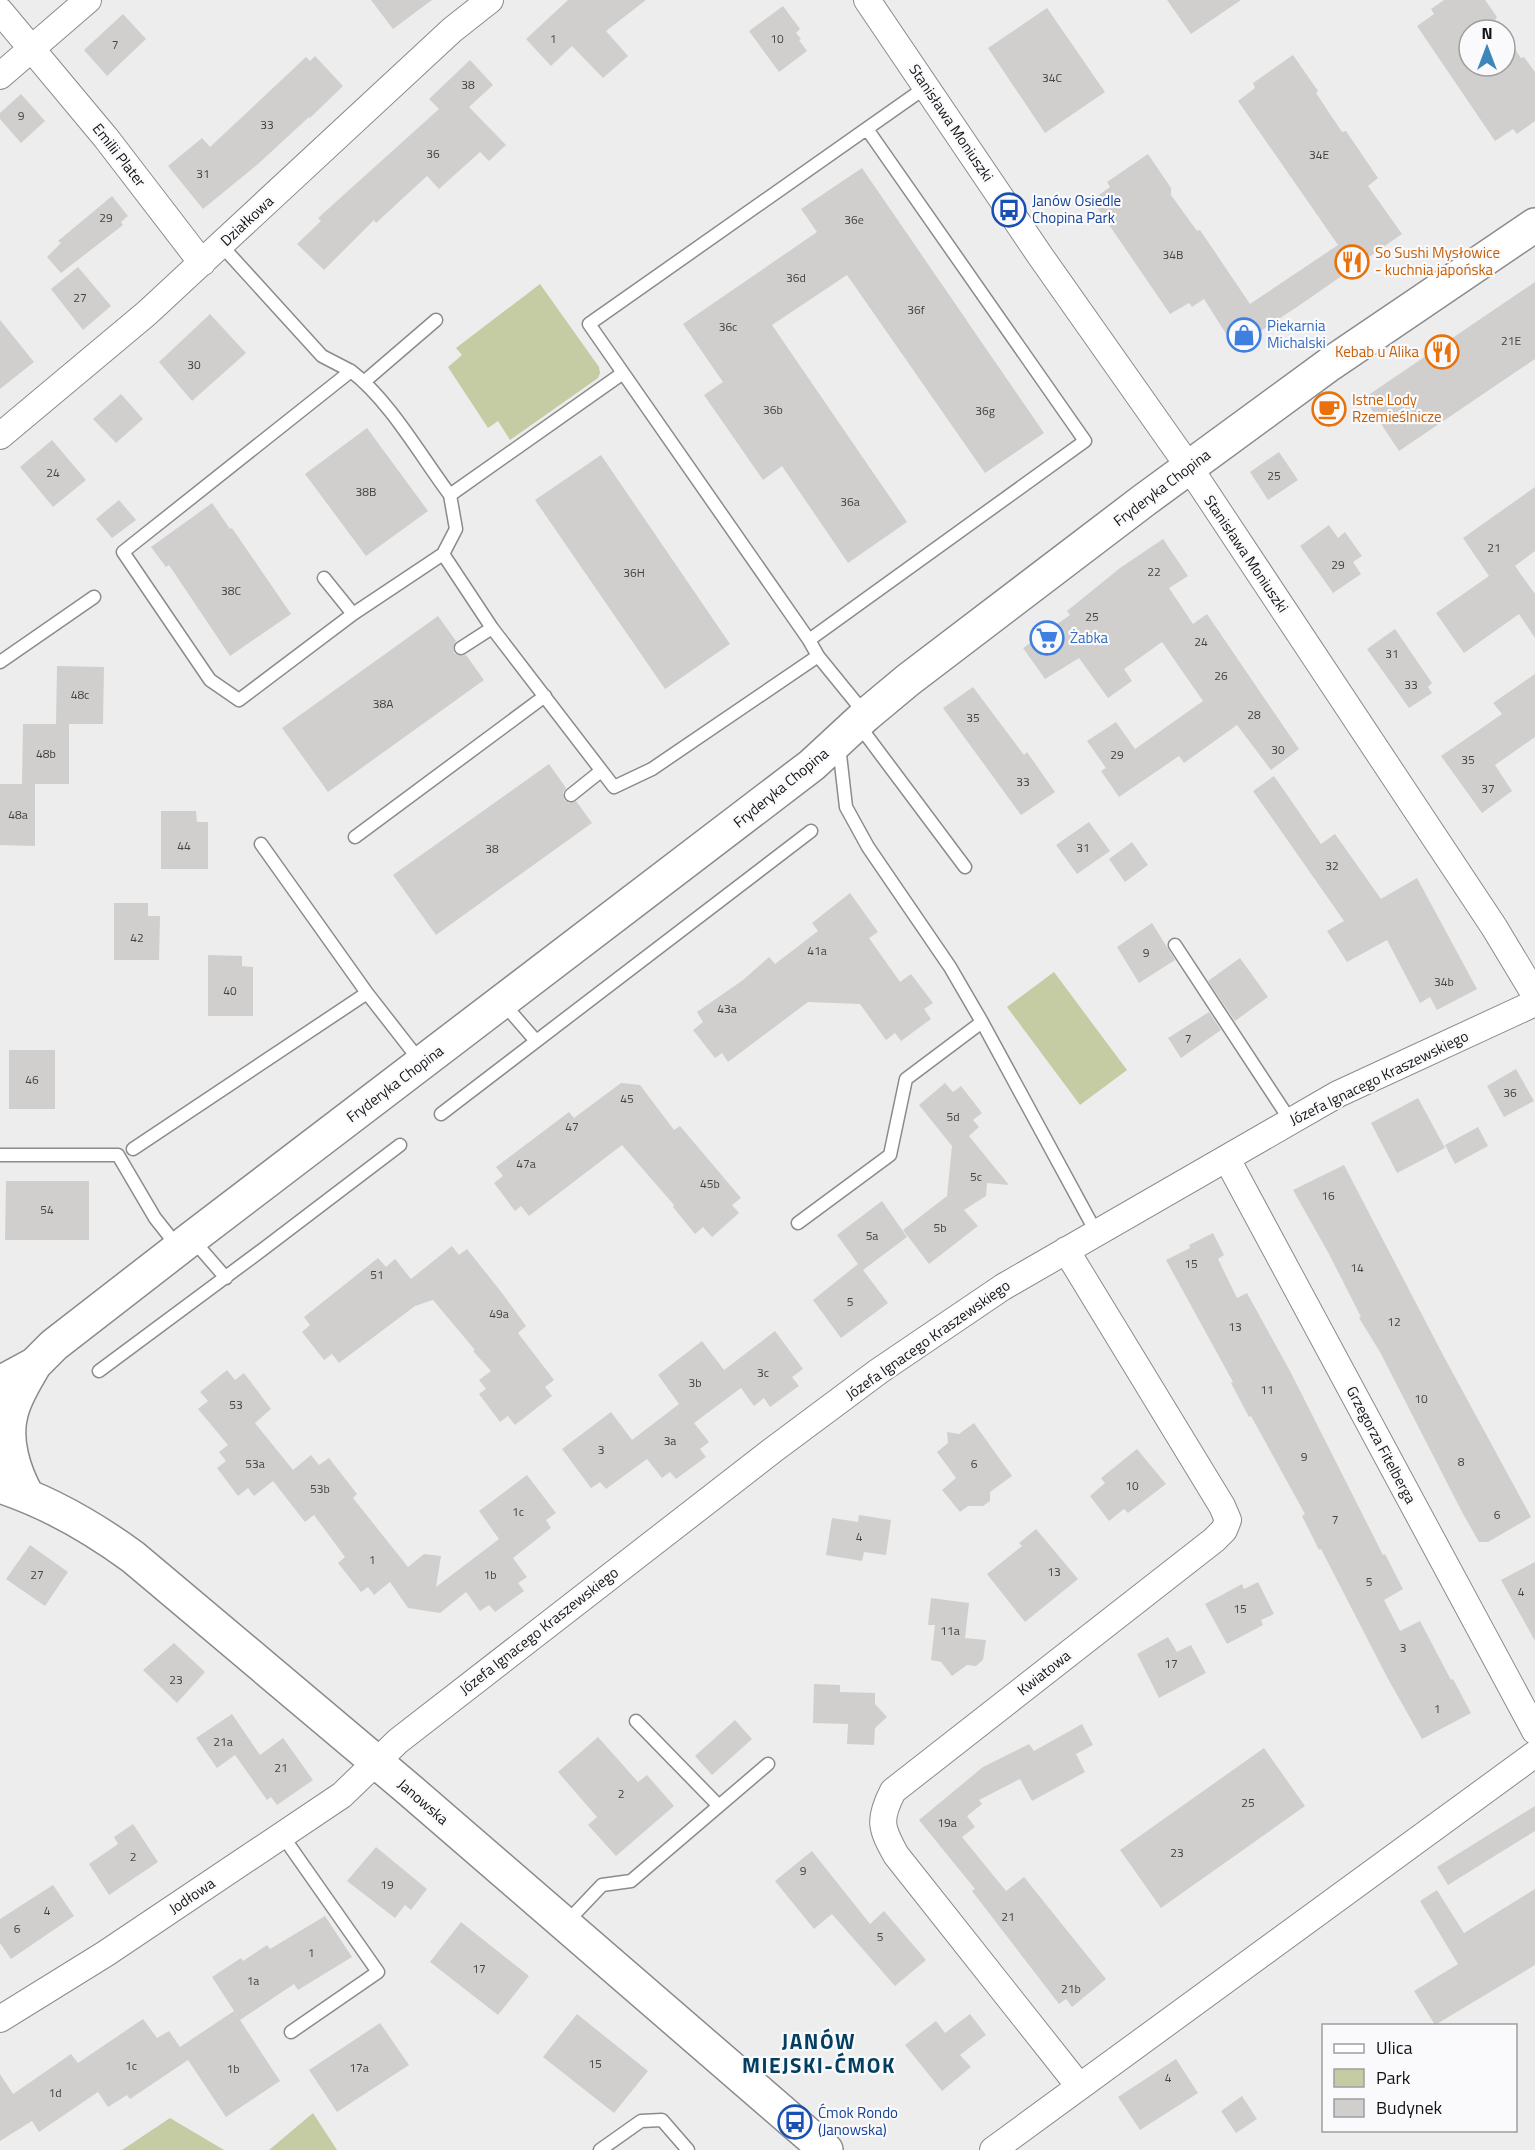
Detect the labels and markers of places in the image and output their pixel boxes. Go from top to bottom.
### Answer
place label: Janów Osiedle Chopina Park [1032,189,1121,229]
bus stop icon: Janów Osiedle Chopina Park [991,192,1027,228]
place label: So Sushi Mysłowice - kuchnia japońska [1375,241,1500,281]
restaurant icon: So Sushi Mysłowice - kuchnia japońska [1334,244,1370,280]
place label: Piekarnia Michalski [1267,314,1326,354]
shop icon: Piekarnia Michalski [1226,317,1262,353]
restaurant icon: Kebab u Alika [1424,334,1460,370]
place label: Kebab u Alika [1335,340,1419,363]
place label: Istne Lody Rzemieślnicze [1352,388,1442,428]
cafe icon: Istne Lody Rzemieślnicze [1311,391,1347,427]
supermarket icon: Żabka [1029,620,1065,656]
place label: Żabka [1070,626,1109,649]
place label: Ćmok Rondo (Janowska) [818,2101,898,2141]
bus stop icon: Ćmok Rondo (Janowska) [777,2104,813,2140]

